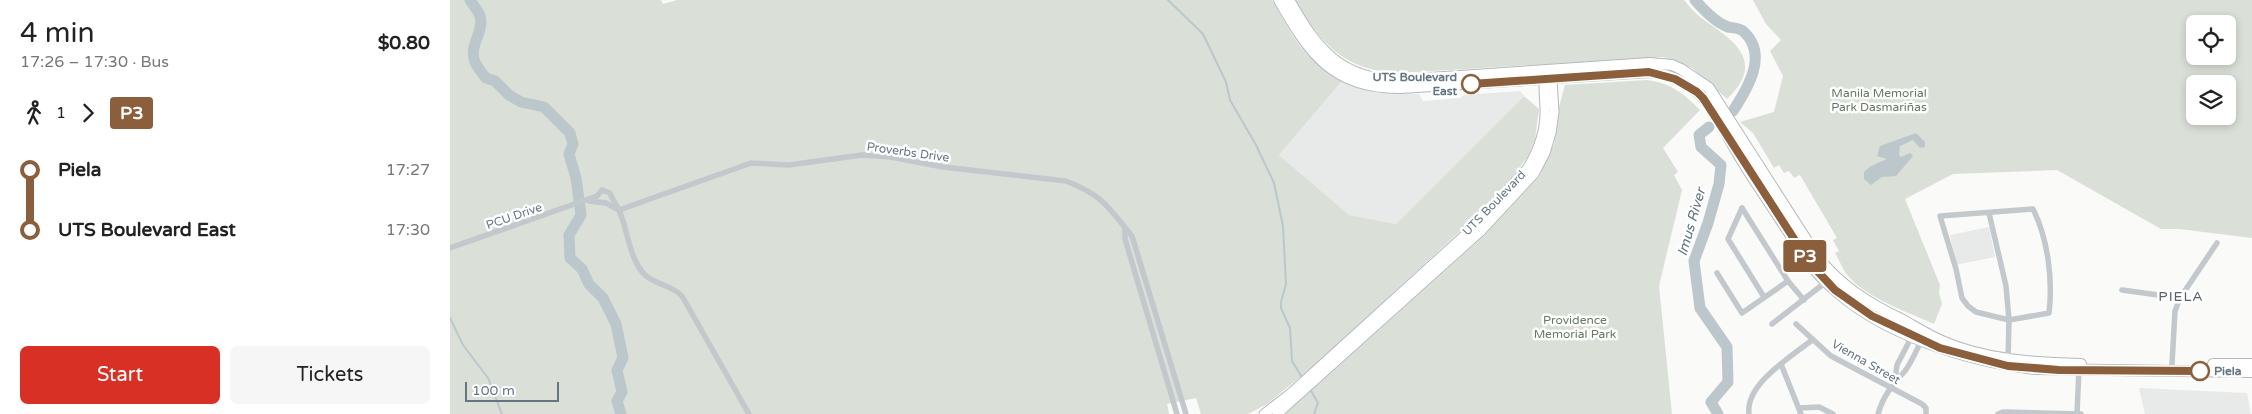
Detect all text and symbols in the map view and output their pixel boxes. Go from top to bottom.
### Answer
map controls [2186,15,2236,125]
button: locate [2186,15,2236,65]
text: 4 min [20,16,95,50]
text: $0.80 [378,32,430,54]
text: 17:26 – 17:30 · Bus [20,52,169,72]
place label: UTS Boulevard East [1372,70,1457,98]
marker: UTS Boulevard East [1461,74,1481,94]
button: layers [2186,75,2236,125]
park label: Manila Memorial Park Dasmariñas [1831,86,1927,114]
icon: walk [20,99,48,127]
icon: forward [74,99,102,127]
text: P3 [120,102,143,124]
text: 1 [56,103,66,123]
street label: Proverbs Drive [866,139,950,165]
text: Piela [58,159,102,181]
text: 17:27 [386,160,430,180]
street label: UTS Boulevard [1460,168,1528,238]
water label: Imus River [1674,185,1710,258]
street label: PCU Drive [484,200,544,232]
text: UTS Boulevard East [58,219,236,241]
text: 17:30 [386,220,430,240]
line badge: P3 [1782,240,1828,272]
text: P3 [1793,245,1817,267]
district label: PIELA [2158,288,2204,305]
park label: Providence Memorial Park [1534,313,1617,341]
street label: Vienna Street [1829,337,1903,387]
button: Start [20,346,220,404]
button: Tickets [230,346,430,404]
marker: Piela [2190,361,2210,381]
place label: Piela [2214,364,2242,378]
scale bar [465,379,559,402]
text: 100 m [472,382,515,399]

